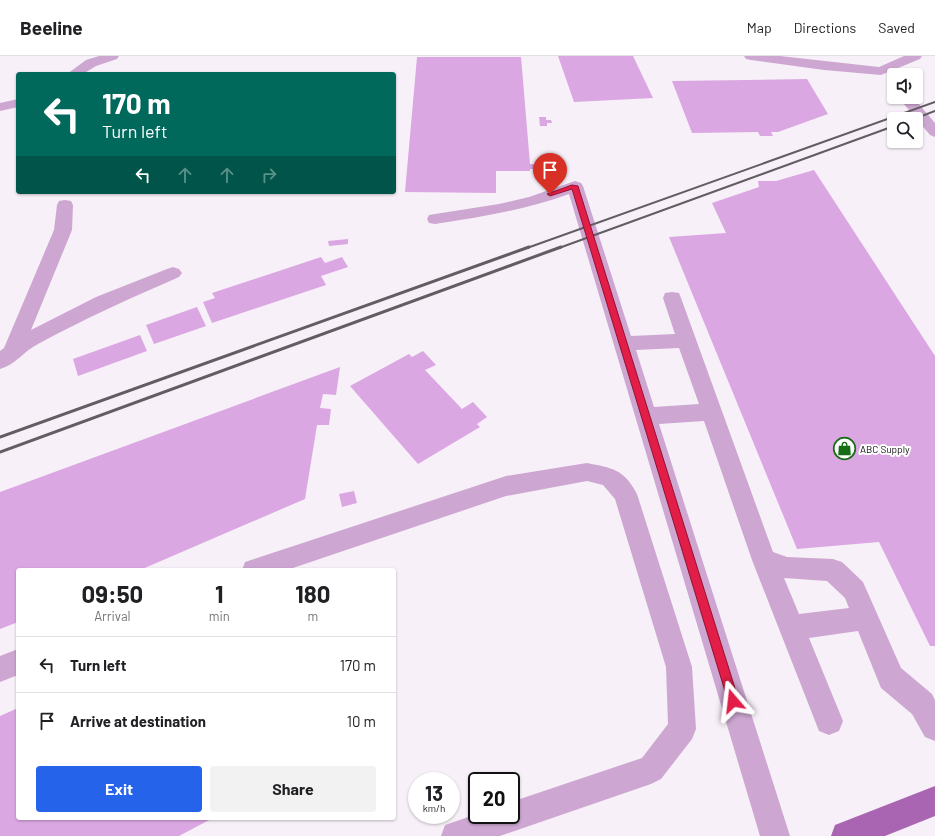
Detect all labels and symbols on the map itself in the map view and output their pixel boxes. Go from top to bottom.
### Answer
pin [533,153,567,194]
shop icon: ABC Supply [832,436,858,462]
place label: ABC Supply [860,443,910,455]
position arrow [712,680,754,722]
speed limit sign: 20 [468,772,520,824]

